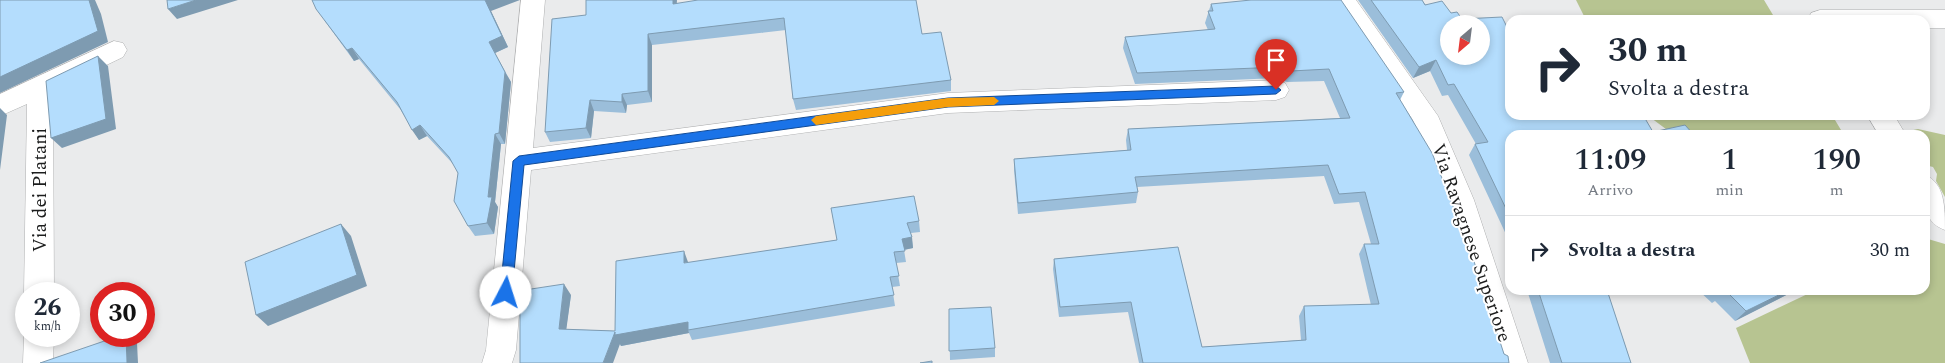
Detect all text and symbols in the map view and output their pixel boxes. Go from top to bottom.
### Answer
north arrow [1440,15,1490,65]
map controls [1440,15,1490,65]
text: 30 m [1608,24,1688,77]
icon: right [1525,35,1590,100]
pin [1255,39,1297,90]
icon: arrive [1262,46,1290,74]
text: Svolta a destra [1608,72,1749,105]
street label: Via dei Platani [26,128,55,252]
text: 11:09 [1574,137,1646,183]
text: 1 [1721,137,1737,183]
text: 190 [1813,137,1861,183]
street label: Via Ravagnese Superiore [1423,140,1519,346]
text: Arrivo [1587,178,1633,202]
text: min [1715,178,1743,202]
text: m [1830,178,1844,202]
text: Svolta a destra [1568,236,1695,265]
text: 30 m [1870,236,1910,265]
icon: right [1525,237,1553,265]
position arrow [479,266,531,318]
speed limit sign: 30 [90,282,155,347]
text: 26 [33,289,62,327]
text: km/h [34,317,61,336]

